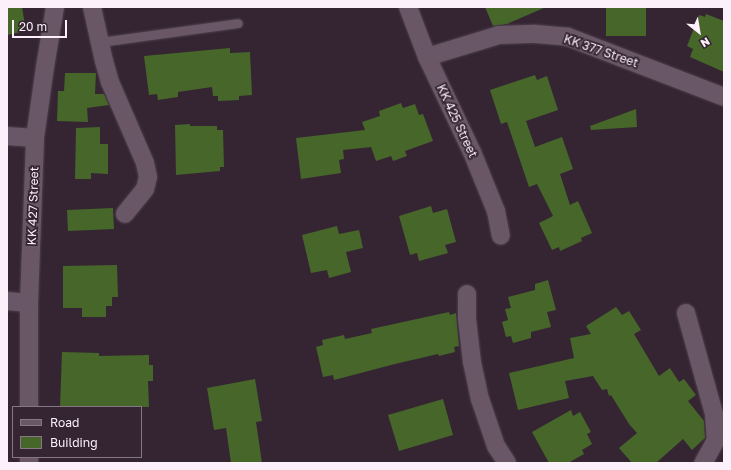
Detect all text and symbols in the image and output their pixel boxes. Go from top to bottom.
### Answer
scale bar [14,12,69,38]
north arrow [679,12,719,52]
text: 20 m [19,19,47,34]
street label: KK 377 Street [562,32,640,70]
text: N [699,35,712,50]
street label: KK 425 Street [434,82,480,160]
street label: KK 427 Street [24,166,42,246]
legend [12,406,142,458]
text: Road [50,415,79,430]
text: Building [50,435,98,450]

